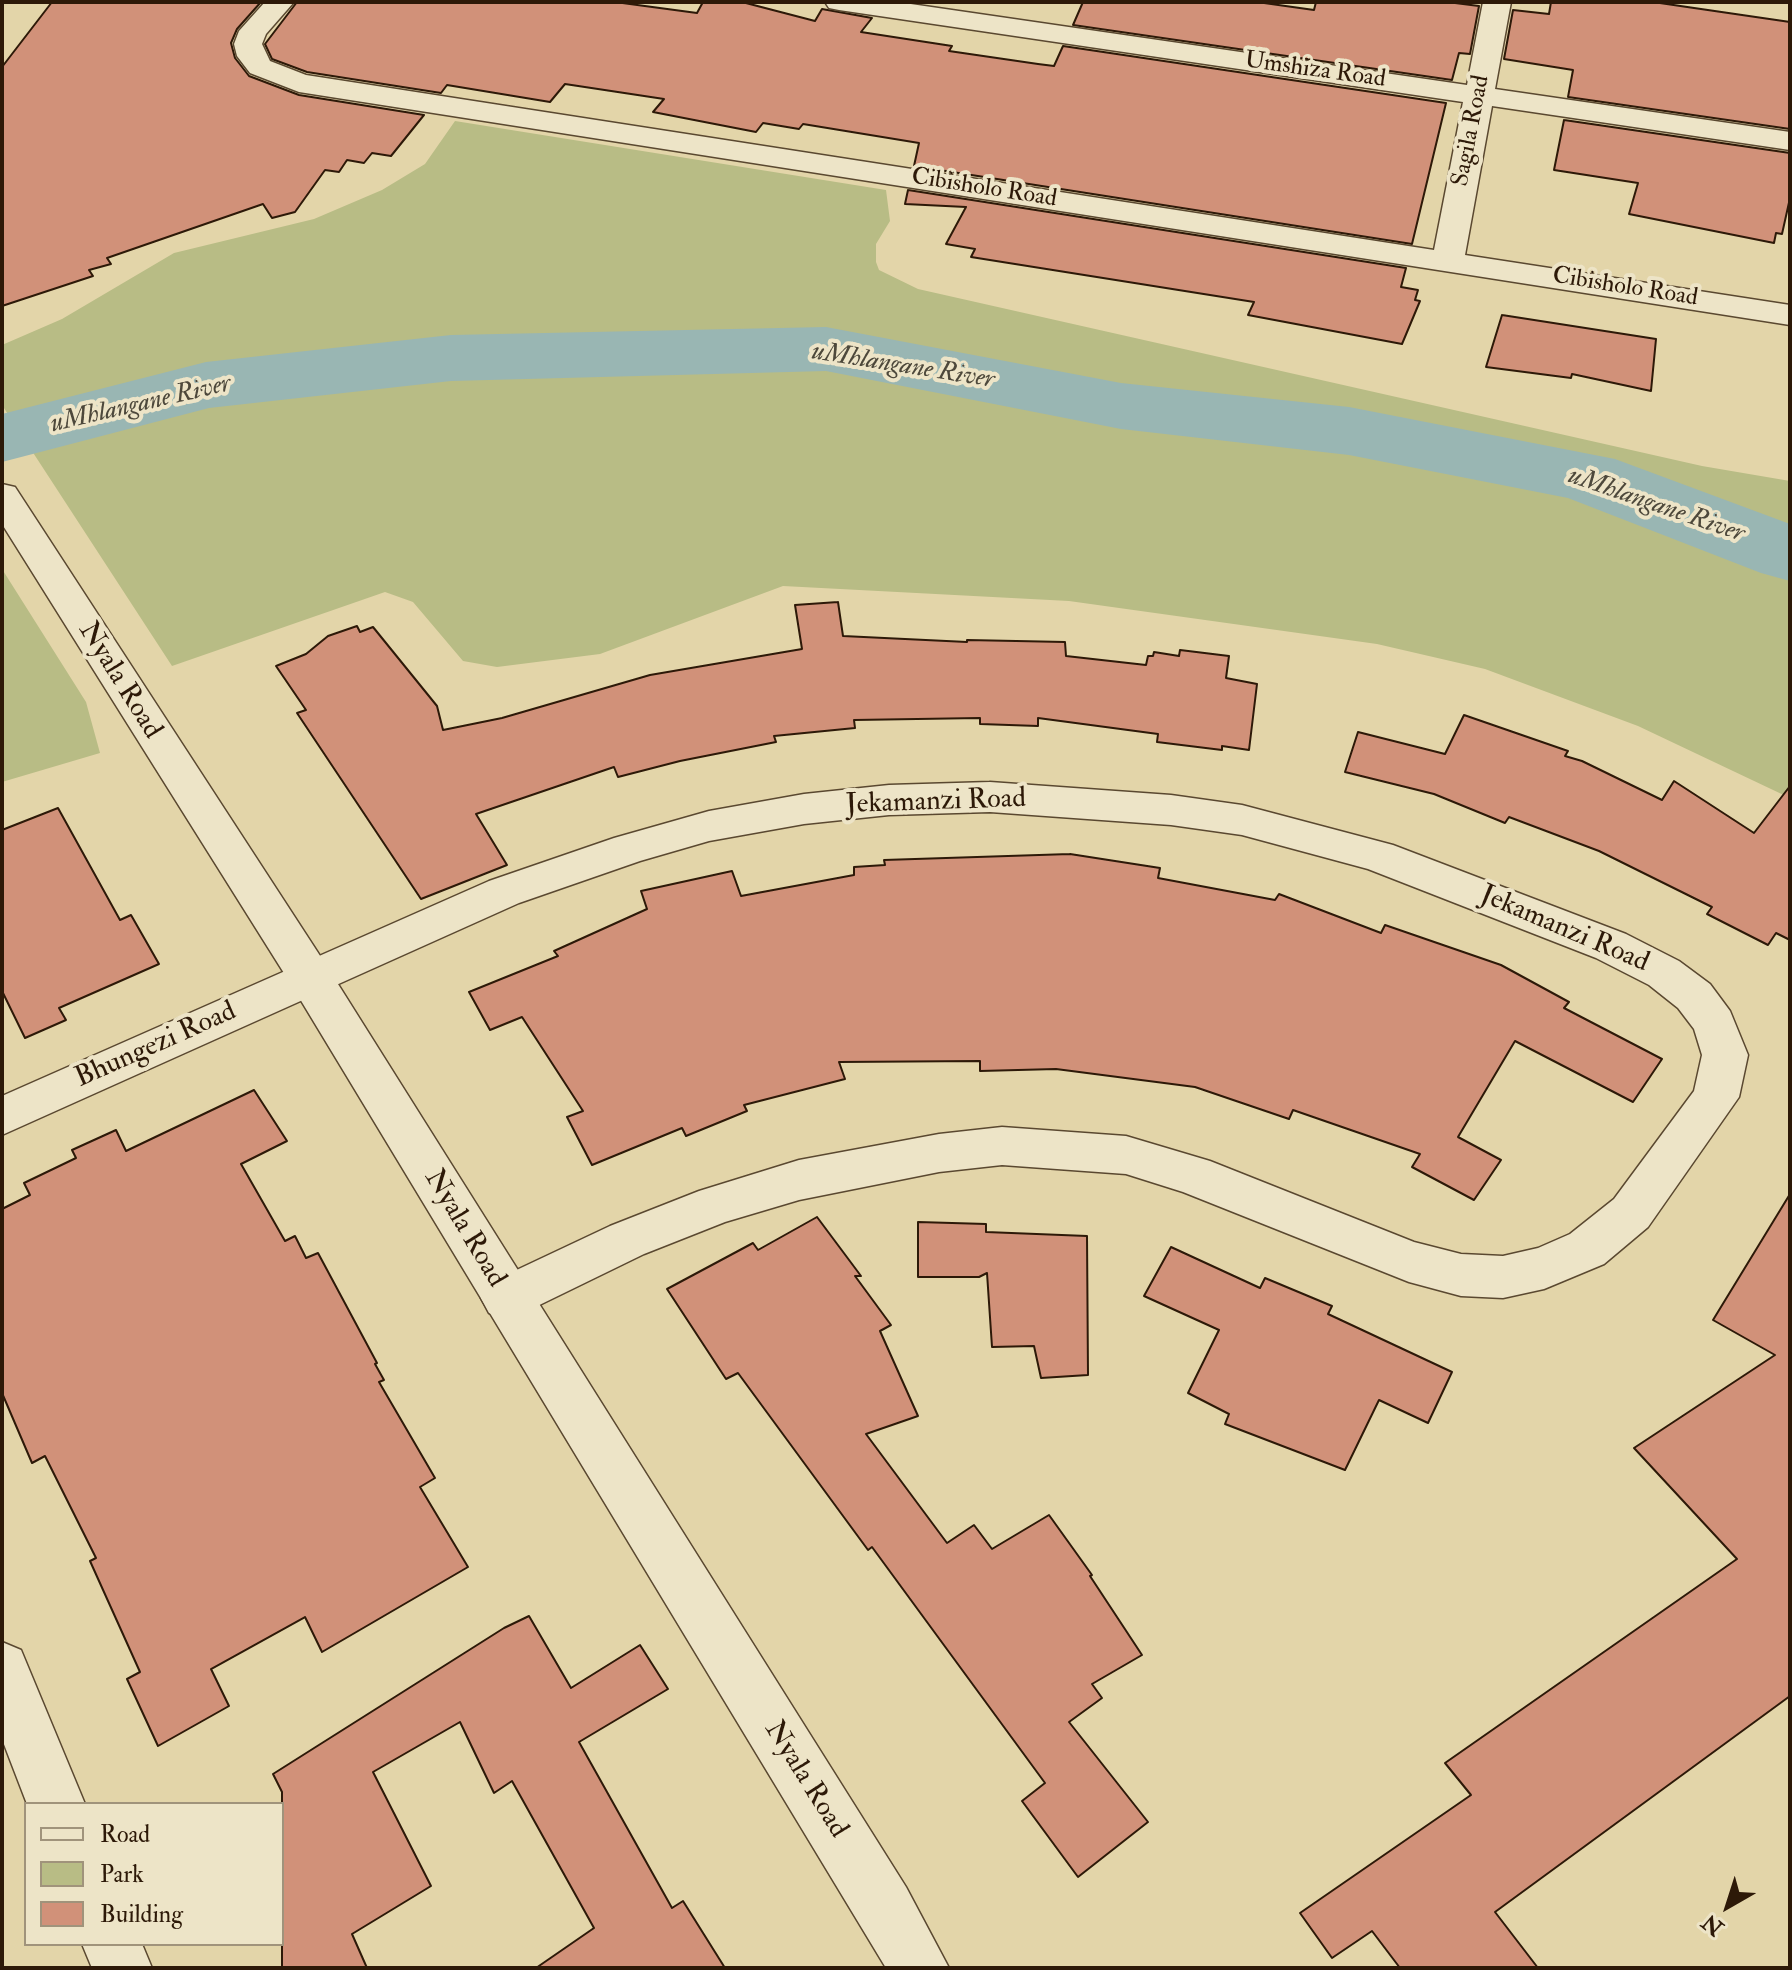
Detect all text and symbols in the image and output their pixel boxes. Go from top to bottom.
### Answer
street label: Umshiza Road [1243,47,1387,95]
street label: Sagila Road [1447,73,1497,189]
street label: Cibisholo Road [909,163,1059,215]
street label: Cibisholo Road [1550,262,1700,314]
water label: uMhlangane River [810,337,996,397]
water label: uMhlangane River [48,369,234,441]
water label: uMhlangane River [1564,461,1748,551]
street label: Nyala Road [70,616,168,746]
street label: Jekamanzi Road [845,783,1027,823]
street label: Jekamanzi Road [1474,879,1654,981]
street label: Bhungezi Road [70,996,242,1096]
street label: Nyala Road [416,1164,512,1294]
street label: Nyala Road [756,1715,854,1845]
legend [24,1802,284,1946]
text: Road [100,1819,150,1850]
text: Park [100,1859,144,1890]
north arrow [1688,1866,1768,1946]
text: Building [100,1899,183,1930]
text: N [1696,1908,1729,1942]

